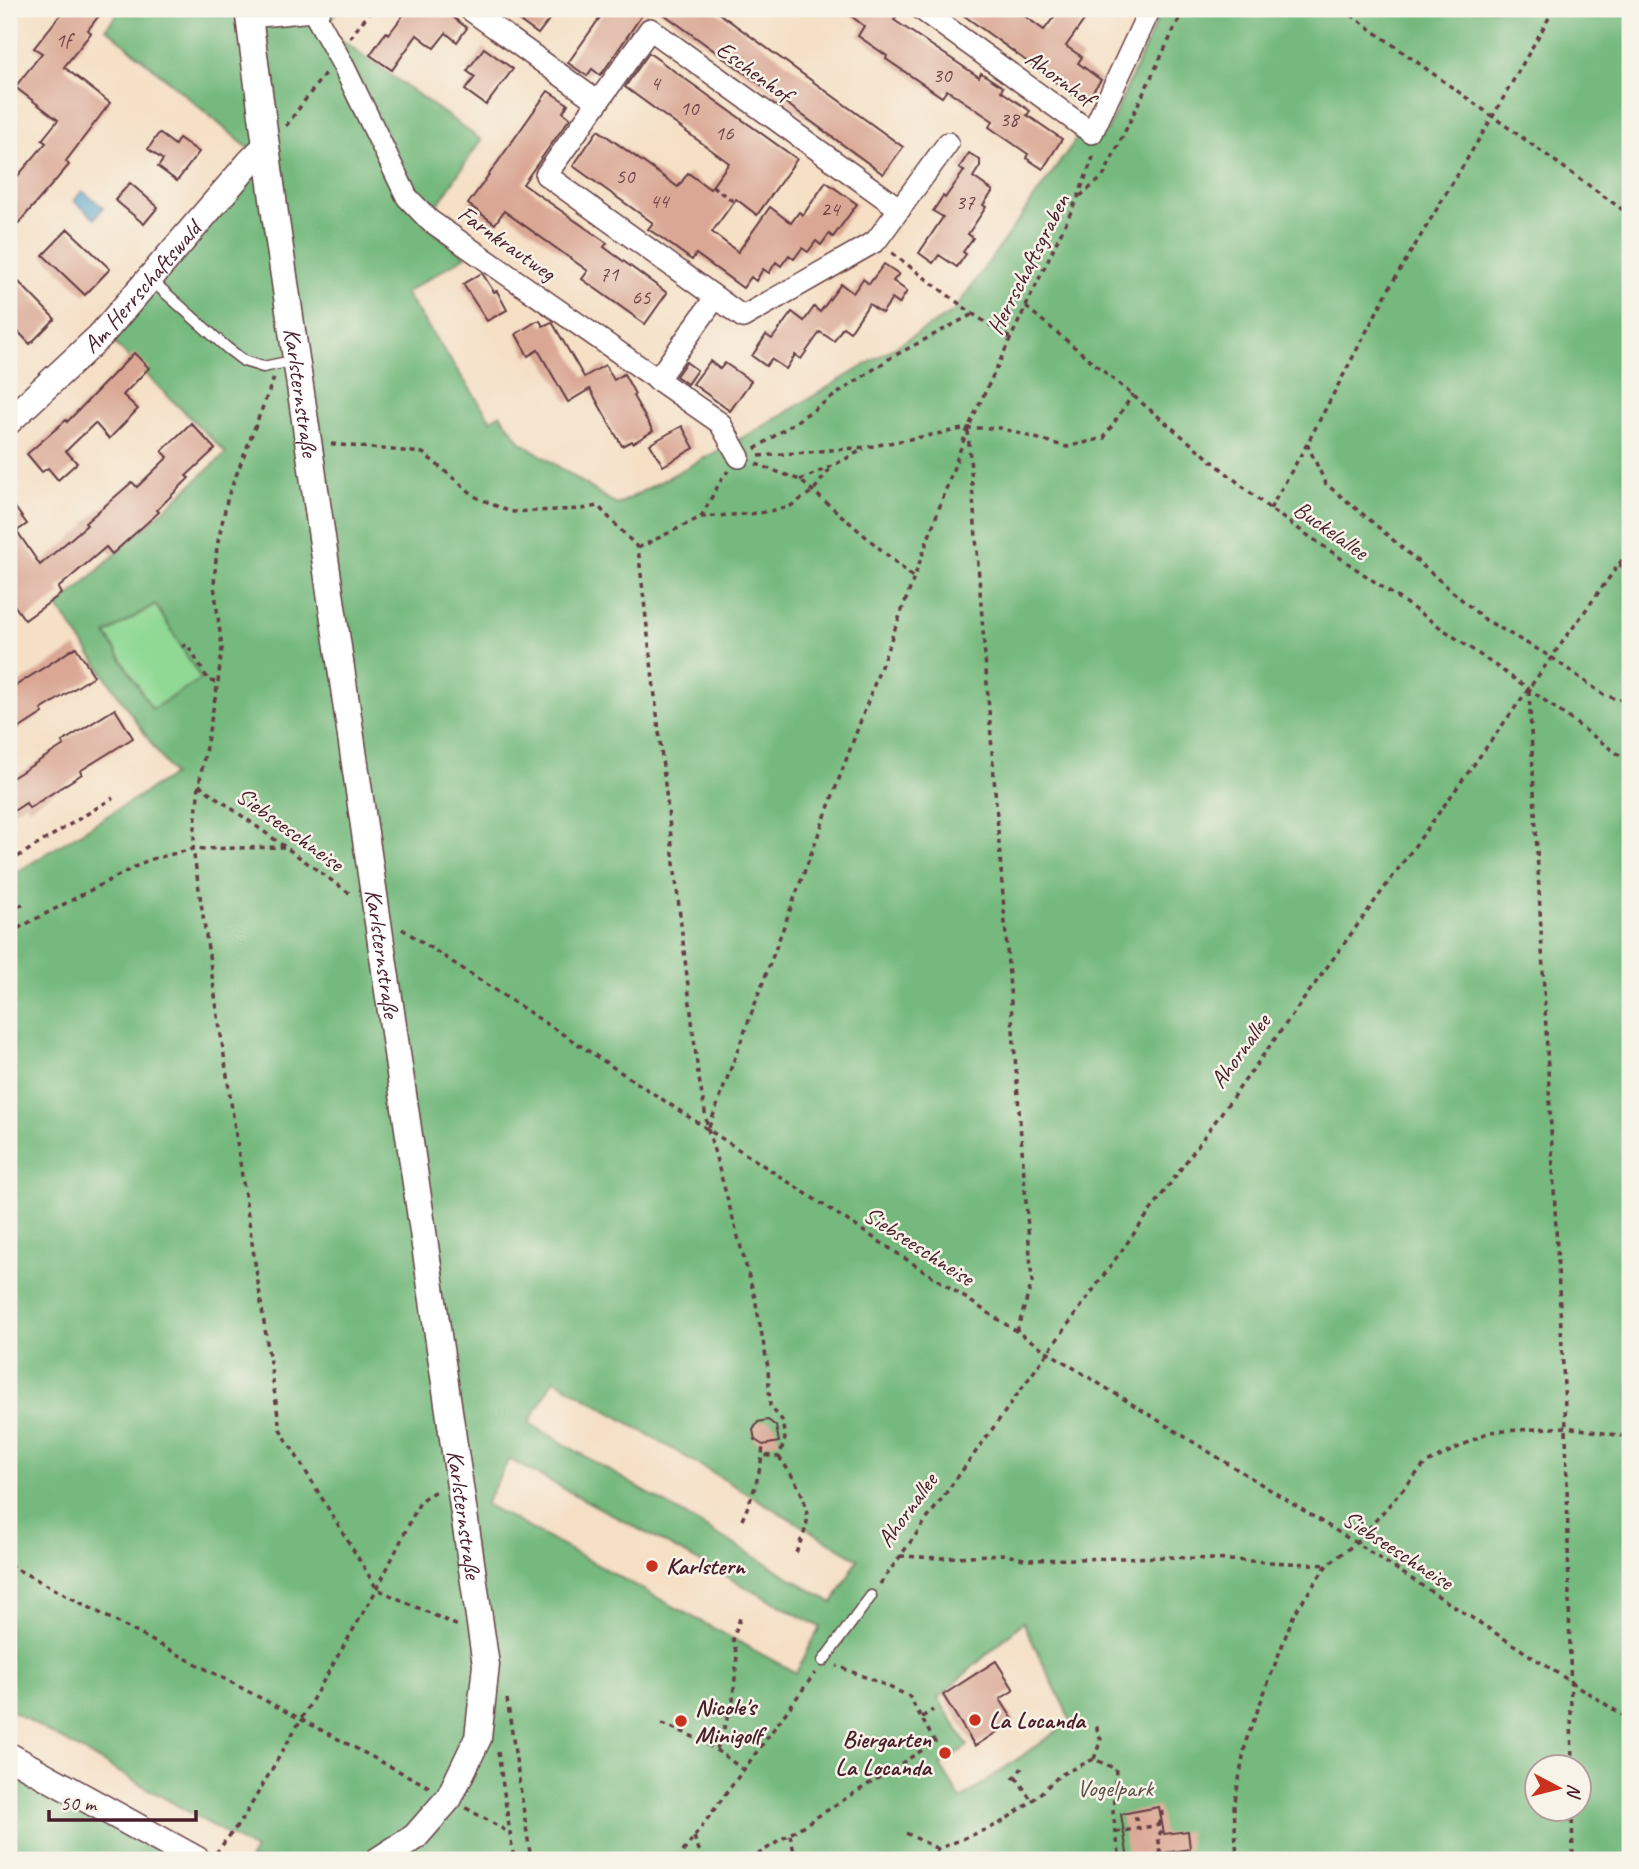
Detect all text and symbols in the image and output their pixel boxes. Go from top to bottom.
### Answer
house number: 1f [55,27,76,53]
street label: Eschenhof [711,34,802,112]
street label: Ahornhof [1020,43,1104,116]
house number: 30 [933,62,953,88]
house number: 4 [650,70,662,96]
house number: 10 [680,95,700,121]
house number: 38 [1000,106,1021,132]
house number: 16 [715,120,734,146]
house number: 50 [616,163,636,189]
house number: 44 [650,188,671,214]
street label: Herrschaftsgraben [980,188,1077,339]
house number: 37 [956,189,976,215]
house number: 24 [821,196,842,222]
street label: Farnkrautweg [452,198,563,288]
street label: Am Herrschaftswald [77,212,210,359]
house number: 71 [600,261,620,287]
house number: 65 [632,284,652,310]
street label: Karlsternstraße [277,326,325,461]
street label: Buckelallee [1288,494,1376,568]
street label: Siebseeschneise [230,780,351,879]
street label: Karlsternstraße [358,887,407,1022]
street label: Ahornallee [1203,1006,1278,1094]
street label: Siebseeschneise [858,1199,982,1294]
street label: Karlsternstraße [440,1448,489,1583]
street label: Ahornallee [870,1465,945,1553]
street label: Siebseeschneise [1337,1503,1461,1598]
place label: Karlstern [666,1551,747,1581]
marker: Karlstern [644,1558,660,1574]
place label: Nicole's Minigolf [695,1692,768,1750]
place label: La Locanda [989,1705,1087,1735]
marker: La Locanda [967,1712,983,1728]
marker: Nicole's Minigolf [673,1713,689,1729]
place label: Biergarten La Locanda [835,1724,933,1782]
marker: Biergarten La Locanda [937,1745,953,1761]
north arrow [1524,1754,1594,1824]
park label: Vogelpark [1077,1773,1155,1803]
scale bar [49,1778,196,1822]
text: N [1561,1783,1587,1800]
text: 50 m [60,1790,98,1816]

